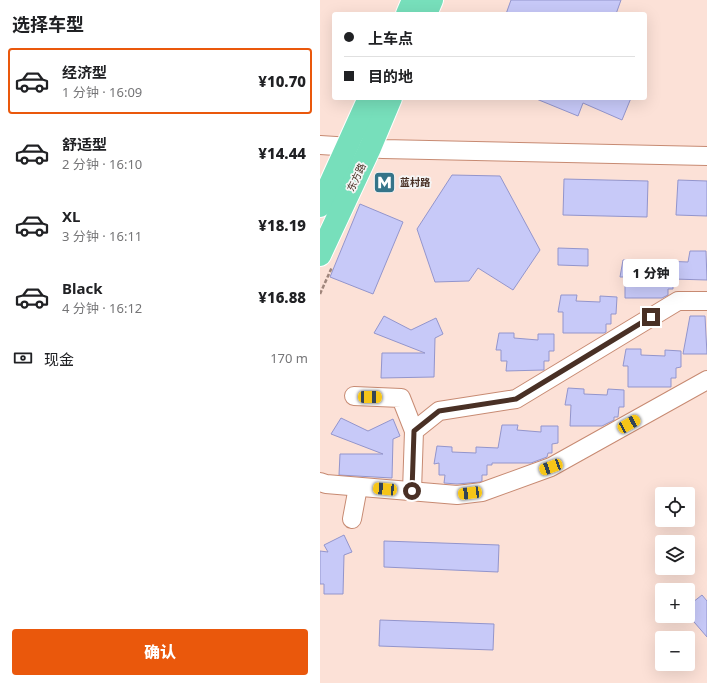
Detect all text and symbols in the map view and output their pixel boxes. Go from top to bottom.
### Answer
text: 选择车型 [12,12,84,36]
text: 上车点 [368,28,413,48]
text: 经济型 [62,62,107,82]
icon: car [14,63,50,99]
text: 目的地 [368,66,413,86]
text: ¥10.70 [258,71,306,91]
text: 1 分钟 · 16:09 [62,83,142,101]
text: 舒适型 [62,134,107,154]
icon: car [14,135,50,171]
text: ¥14.44 [258,143,306,163]
text: 2 分钟 · 16:10 [62,155,142,173]
street label: 东方路 [343,160,369,194]
metro station icon: 蓝村路 [372,169,398,195]
place label: 蓝村路 [400,175,431,189]
text: XL [62,206,80,226]
icon: car [14,207,50,243]
text: ¥18.19 [258,215,306,235]
text: 3 分钟 · 16:11 [62,227,142,245]
callout: 1 分钟 [623,259,679,287]
text: 1 分钟 [633,264,669,282]
text: Black [62,278,102,298]
icon: car [14,279,50,315]
text: ¥16.88 [258,287,306,307]
text: 4 分钟 · 16:12 [62,299,142,317]
route end [642,308,660,326]
icon: cash [12,347,34,369]
text: 现金 [44,349,74,369]
text: 170 m [270,349,308,367]
car [358,391,382,403]
car [616,413,642,435]
car [538,457,564,477]
car [373,482,397,496]
route start [403,482,421,500]
car [457,486,483,500]
map controls [655,487,695,671]
button: locate [655,487,695,527]
button: layers [655,535,695,575]
button: + [655,583,695,623]
button: 确认 [12,629,308,675]
button: − [655,631,695,671]

